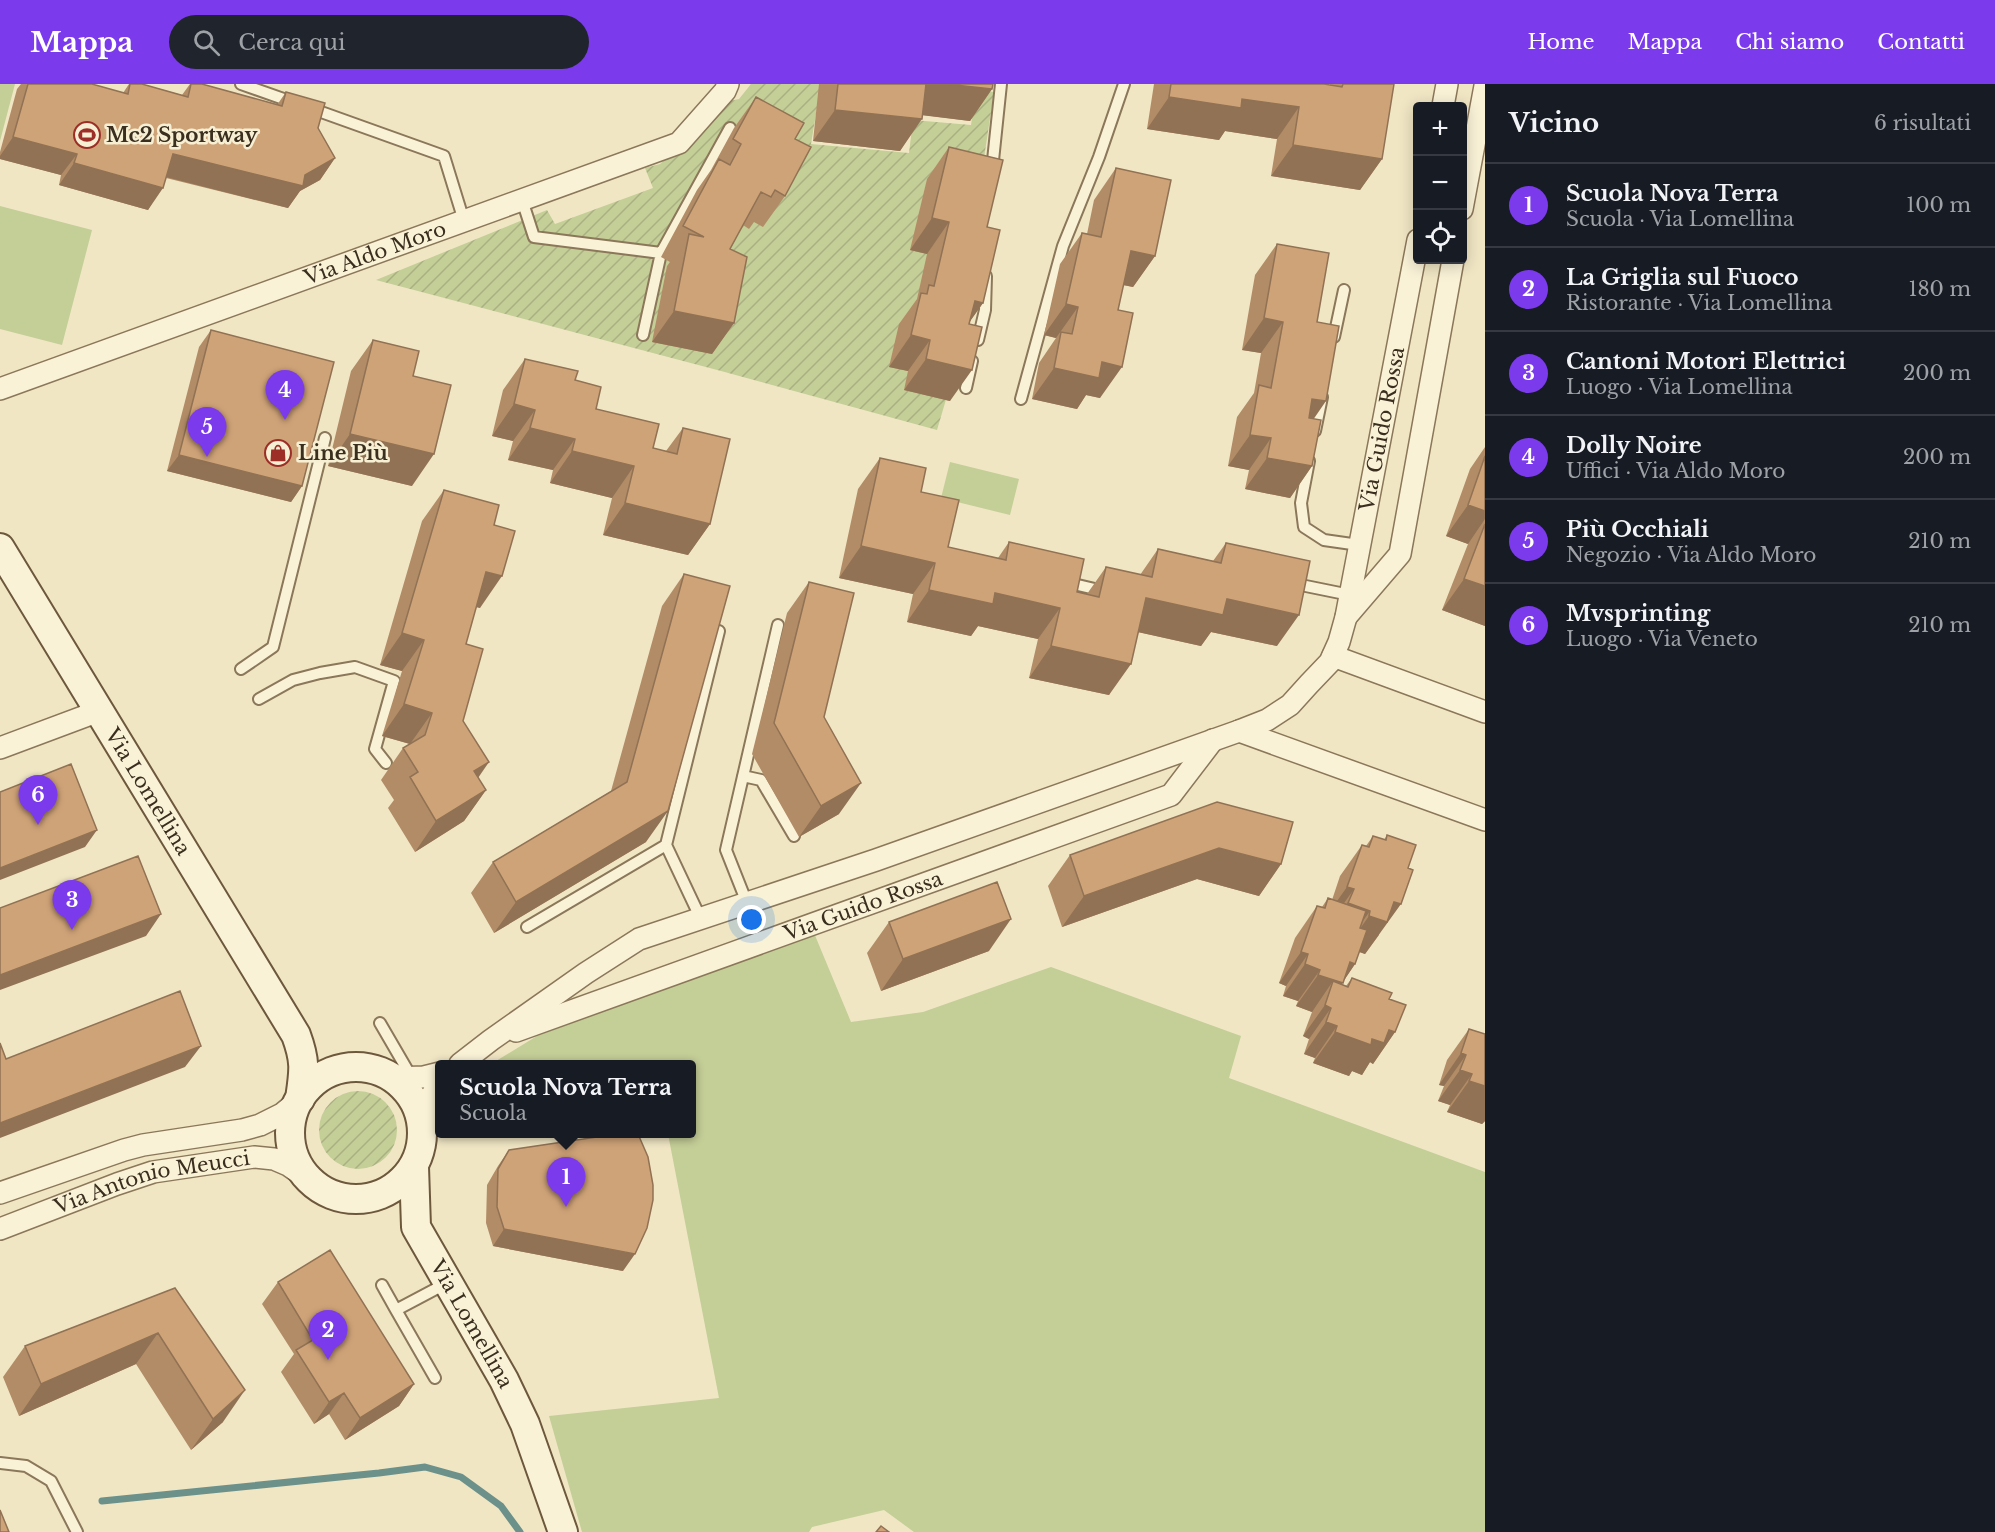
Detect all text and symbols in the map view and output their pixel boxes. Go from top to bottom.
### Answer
search box [169,15,589,69]
text: Mappa [30,25,133,60]
icon: search [190,26,223,59]
text: Cerca qui [238,29,345,56]
text: Home [1527,29,1595,55]
text: Mappa [1628,29,1702,55]
text: Chi siamo [1735,29,1844,55]
text: Contatti [1877,29,1965,55]
map controls [1413,102,1467,264]
button: + [1413,102,1467,156]
text: Vicino [1509,107,1599,139]
text: 6 risultati [1874,111,1971,135]
sports icon: Mc2 Sportway [72,120,102,150]
place label: Mc2 Sportway [106,123,259,147]
button: − [1413,156,1467,210]
text: Scuola Nova Terra [1566,180,1779,207]
text: 1 [1524,193,1533,217]
text: 100 m [1906,193,1971,217]
text: Scuola · Via Lomellina [1566,207,1794,231]
button: locate [1413,210,1467,264]
street label: Via Aldo Moro [300,216,449,290]
text: La Griglia sul Fuoco [1566,264,1799,291]
text: 2 [1522,277,1535,301]
text: 180 m [1908,277,1971,301]
text: Ristorante · Via Lomellina [1566,291,1832,315]
street label: Via Guido Rossa [1354,344,1410,514]
text: Cantoni Motori Elettrici [1566,348,1846,375]
text: 3 [1522,361,1535,385]
text: 200 m [1903,361,1971,385]
pin: 4 [266,370,304,420]
text: Luogo · Via Lomellina [1566,375,1792,399]
pin: 5 [188,408,226,457]
text: Dolly Noire [1566,432,1702,459]
shop icon: Line Più [263,438,293,468]
place label: Line Più [298,441,388,465]
text: 4 [1522,445,1535,469]
text: 200 m [1903,445,1971,469]
text: Uffici · Via Aldo Moro [1566,459,1785,483]
text: Più Occhiali [1566,516,1709,543]
text: 5 [1523,529,1534,553]
text: 210 m [1908,529,1971,553]
text: Negozio · Via Aldo Moro [1566,543,1816,567]
text: Mvsprinting [1566,600,1710,627]
text: 6 [1522,613,1535,637]
text: 210 m [1908,613,1971,637]
text: Luogo · Via Veneto [1566,627,1758,651]
street label: Via Lomellina [100,723,196,860]
pin: 6 [18,776,57,825]
street label: Via Guido Rossa [780,866,947,946]
pin: 3 [52,880,92,930]
your location [737,905,766,934]
popup [435,1060,696,1138]
text: Scuola Nova Terra [459,1074,672,1101]
text: Scuola [459,1101,527,1125]
street label: Via Antonio Meucci [50,1146,252,1219]
pin: 1 [546,1158,586,1207]
street label: Via Lomellina [425,1255,518,1393]
pin: 2 [308,1310,348,1360]

